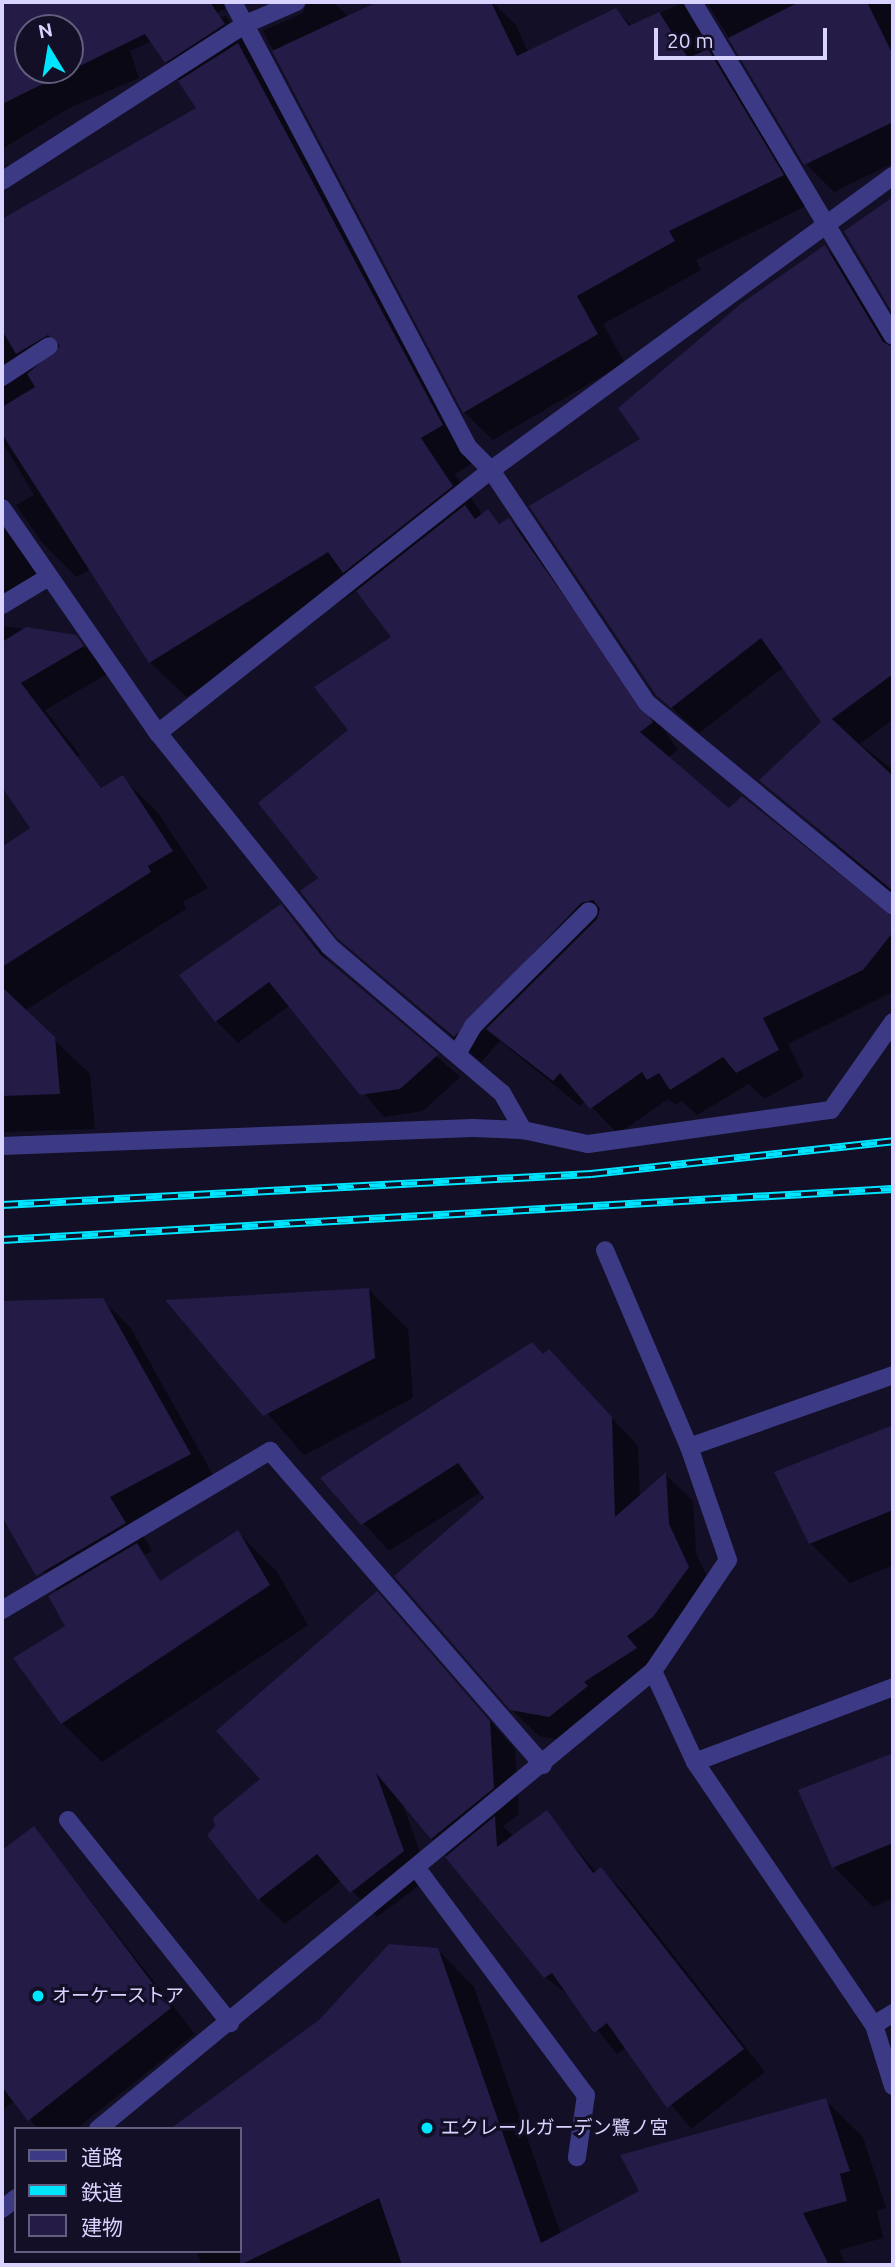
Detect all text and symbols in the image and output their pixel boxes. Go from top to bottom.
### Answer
north arrow [14,14,84,84]
scale bar [657,14,830,58]
text: N [36,18,54,43]
text: 20 m [667,28,714,52]
place label: オーケーストア [52,1985,185,2007]
marker: オーケーストア [30,1988,46,2004]
place label: エクレールガーデン鷺ノ宮 [441,2117,669,2139]
marker: エクレールガーデン鷺ノ宮 [419,2120,435,2136]
legend [14,2127,242,2253]
text: 道路 [81,2145,123,2169]
text: 鉄道 [81,2180,123,2204]
text: 建物 [81,2215,123,2239]

